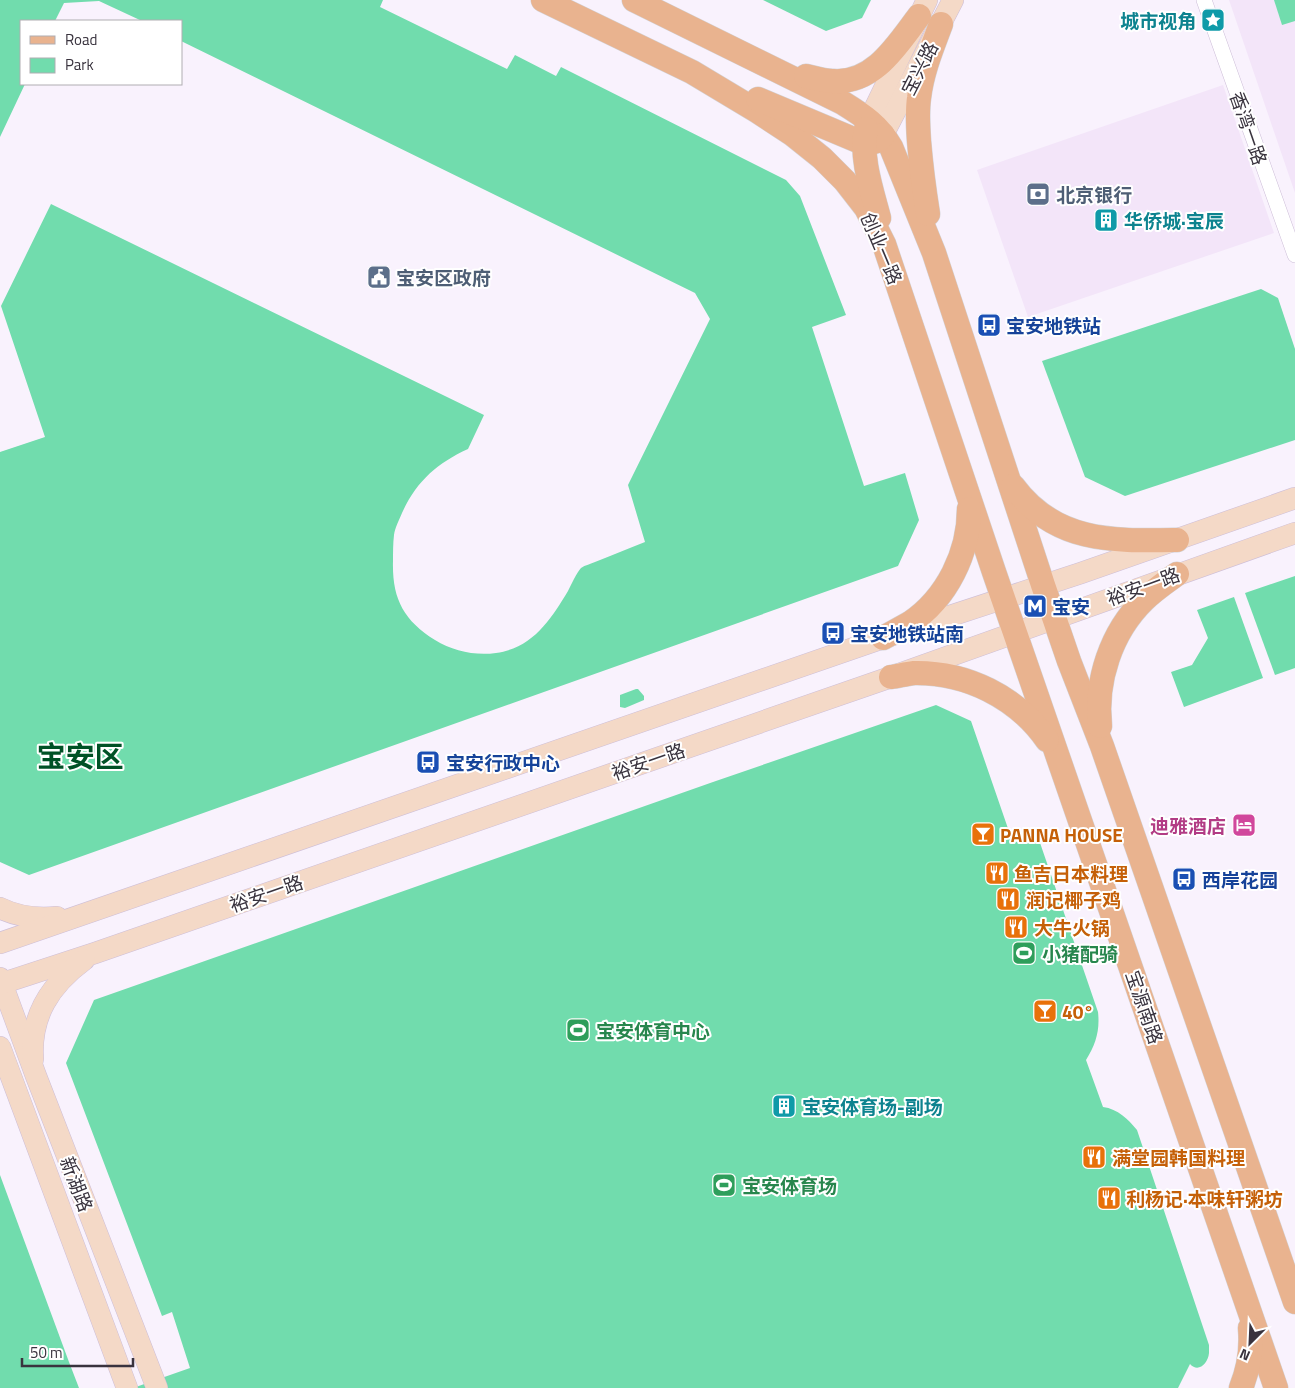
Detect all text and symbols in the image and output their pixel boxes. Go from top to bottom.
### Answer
place label: 城市视角 [1120,6,1196,35]
place icon: 城市视角 [1200,7,1226,33]
legend [20,20,182,85]
text: Road [65,28,97,51]
street label: 宝兴路 [893,36,945,100]
text: Park [65,53,94,76]
street label: 香湾一路 [1223,87,1275,169]
place label: 北京银行 [1056,180,1132,209]
bank icon: 北京银行 [1025,181,1051,207]
place label: 华侨城·宝辰 [1124,206,1224,235]
street label: 创业一路 [854,207,910,289]
building icon: 华侨城·宝辰 [1093,207,1119,233]
place label: 宝安区政府 [396,263,491,292]
public building icon: 宝安区政府 [366,264,392,290]
place label: 宝安地铁站 [1006,311,1101,340]
bus stop icon: 宝安地铁站 [976,312,1002,338]
street label: 裕安一路 [1102,559,1184,613]
place label: 宝安 [1052,592,1090,621]
metro station icon: 宝安 [1022,593,1048,619]
place label: 宝安地铁站南 [850,619,964,648]
bus stop icon: 宝安地铁站南 [820,620,846,646]
district label: 宝安区 [36,734,124,778]
street label: 裕安一路 [607,735,689,787]
place label: 宝安行政中心 [446,748,560,777]
bus stop icon: 宝安行政中心 [415,749,441,775]
place label: 迪雅酒店 [1150,811,1226,840]
hotel icon: 迪雅酒店 [1231,812,1257,838]
place label: PANNA HOUSE [1000,820,1123,849]
bar icon: PANNA HOUSE [970,821,996,847]
place label: 鱼吉日本料理 [1014,859,1128,888]
restaurant icon: 鱼吉日本料理 [984,860,1010,886]
place label: 西岸花园 [1202,865,1278,894]
bus stop icon: 西岸花园 [1171,866,1197,892]
street label: 裕安一路 [225,867,307,919]
place label: 润记椰子鸡 [1026,885,1121,914]
restaurant icon: 润记椰子鸡 [995,886,1021,912]
place label: 大牛火锅 [1034,913,1110,942]
restaurant icon: 大牛火锅 [1003,914,1029,940]
place label: 小猪配骑 [1042,939,1118,968]
sports icon: 小猪配骑 [1011,940,1037,966]
street label: 宝源南路 [1119,966,1171,1048]
place label: 40° [1062,997,1094,1026]
bar icon: 40° [1032,998,1058,1024]
place label: 宝安体育中心 [596,1016,710,1045]
sports icon: 宝安体育中心 [565,1017,591,1043]
place label: 宝安体育场-副场 [802,1092,943,1121]
building icon: 宝安体育场-副场 [771,1093,797,1119]
place label: 满堂园韩国料理 [1112,1143,1245,1172]
restaurant icon: 满堂园韩国料理 [1081,1144,1107,1170]
street label: 新湖路 [53,1152,101,1216]
place label: 宝安体育场 [742,1171,837,1200]
sports icon: 宝安体育场 [711,1172,737,1198]
place label: 利杨记·本味轩粥坊 [1126,1184,1283,1213]
restaurant icon: 利杨记·本味轩粥坊 [1096,1185,1122,1211]
north arrow [1225,1318,1275,1368]
scale bar [22,1336,134,1368]
text: 50 m [30,1341,63,1364]
text: N [1236,1344,1253,1367]

